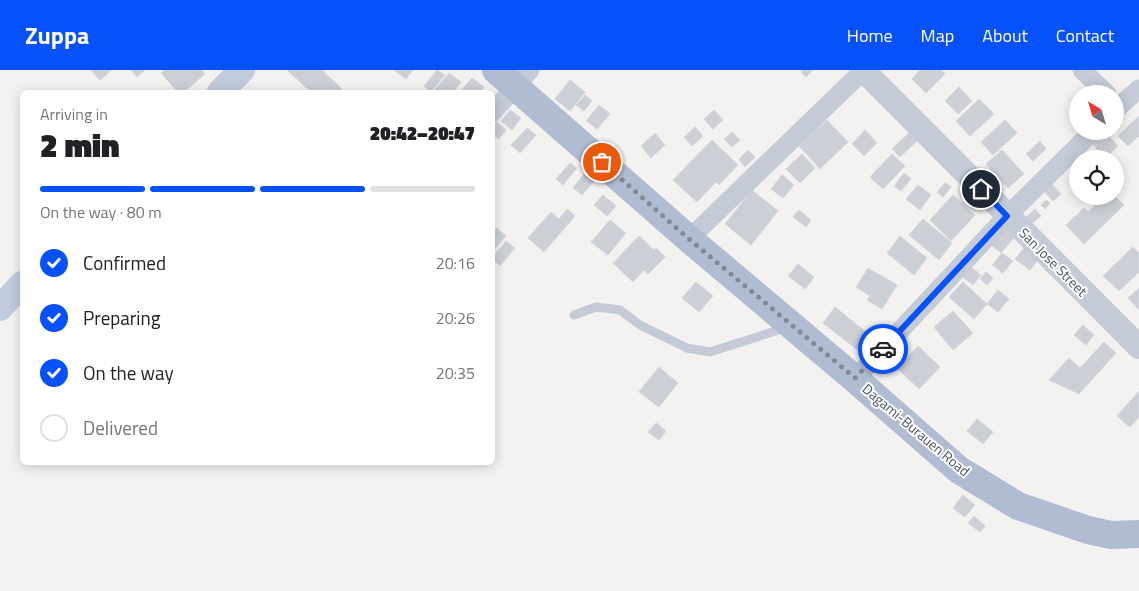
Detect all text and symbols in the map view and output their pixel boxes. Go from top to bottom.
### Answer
text: Zuppa [25,17,89,53]
text: Home [847,22,893,49]
text: Map [921,22,954,49]
text: About [982,22,1028,49]
text: Contact [1056,22,1114,49]
north arrow [1069,85,1124,140]
map controls [1069,85,1124,205]
text: Arriving in [40,102,108,126]
text: 20:42–20:47 [370,118,475,147]
text: 2 min [40,121,120,169]
pin [581,141,623,183]
icon: bag [588,148,616,176]
button: locate [1069,150,1124,205]
pin [960,168,1002,210]
icon: home [967,175,995,203]
text: On the way · 80 m [40,200,162,224]
street label: San Jose Street [1014,223,1092,301]
text: Confirmed [83,248,166,277]
icon: check [40,249,68,277]
text: 20:16 [436,251,475,275]
text: Preparing [83,303,160,332]
icon: check [40,304,68,332]
text: 20:26 [436,306,475,330]
courier [858,324,908,374]
icon: car [869,335,897,363]
text: On the way [83,358,174,387]
icon: check [40,359,68,387]
text: 20:35 [436,361,475,385]
street label: Dagami-Burauen Road [858,378,975,481]
text: Delivered [83,413,158,442]

